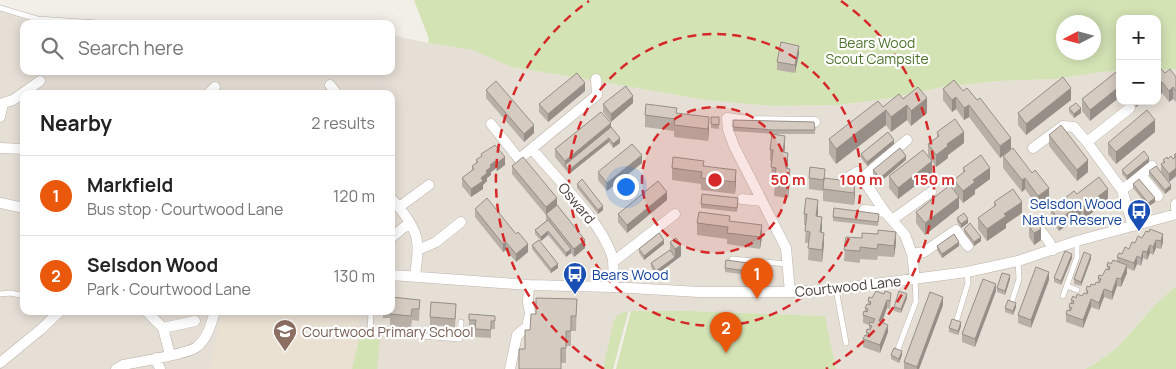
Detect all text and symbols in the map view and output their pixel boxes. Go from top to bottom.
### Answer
north arrow [1056,15,1101,60]
map controls [1116,15,1161,105]
button: + [1116,15,1161,60]
search box [20,20,395,75]
park label: Bears Wood Scout Campsite [825,33,929,68]
icon: search [38,34,66,62]
text: Search here [78,35,184,61]
button: − [1116,60,1161,105]
text: Nearby [40,109,112,137]
text: 2 results [311,112,375,134]
text: 50 m [770,169,806,190]
text: 100 m [840,169,882,190]
text: 150 m [913,169,955,190]
centre of rings [706,171,724,189]
text: Markfield [87,172,173,198]
your location [613,174,639,200]
street label: Osward [554,178,600,228]
text: 1 [52,185,60,207]
text: 120 m [333,185,375,207]
place label: Selsdon Wood Nature Reserve [1022,194,1122,229]
text: Bus stop · Courtwood Lane [87,198,283,220]
bus stop icon: Selsdon Wood Nature Reserve [1126,198,1152,232]
text: Selsdon Wood [87,252,218,278]
pin: 1 [741,258,773,299]
bus stop icon: Bears Wood [562,261,588,295]
text: 2 [51,265,61,287]
text: 130 m [333,265,375,287]
place label: Bears Wood [592,265,668,284]
street label: Courtwood Lane [794,271,902,301]
text: Park · Courtwood Lane [87,278,251,300]
pin: 2 [710,312,742,353]
school or university icon: Courtwood Primary School [272,318,298,352]
place label: Courtwood Primary School [302,322,473,341]

